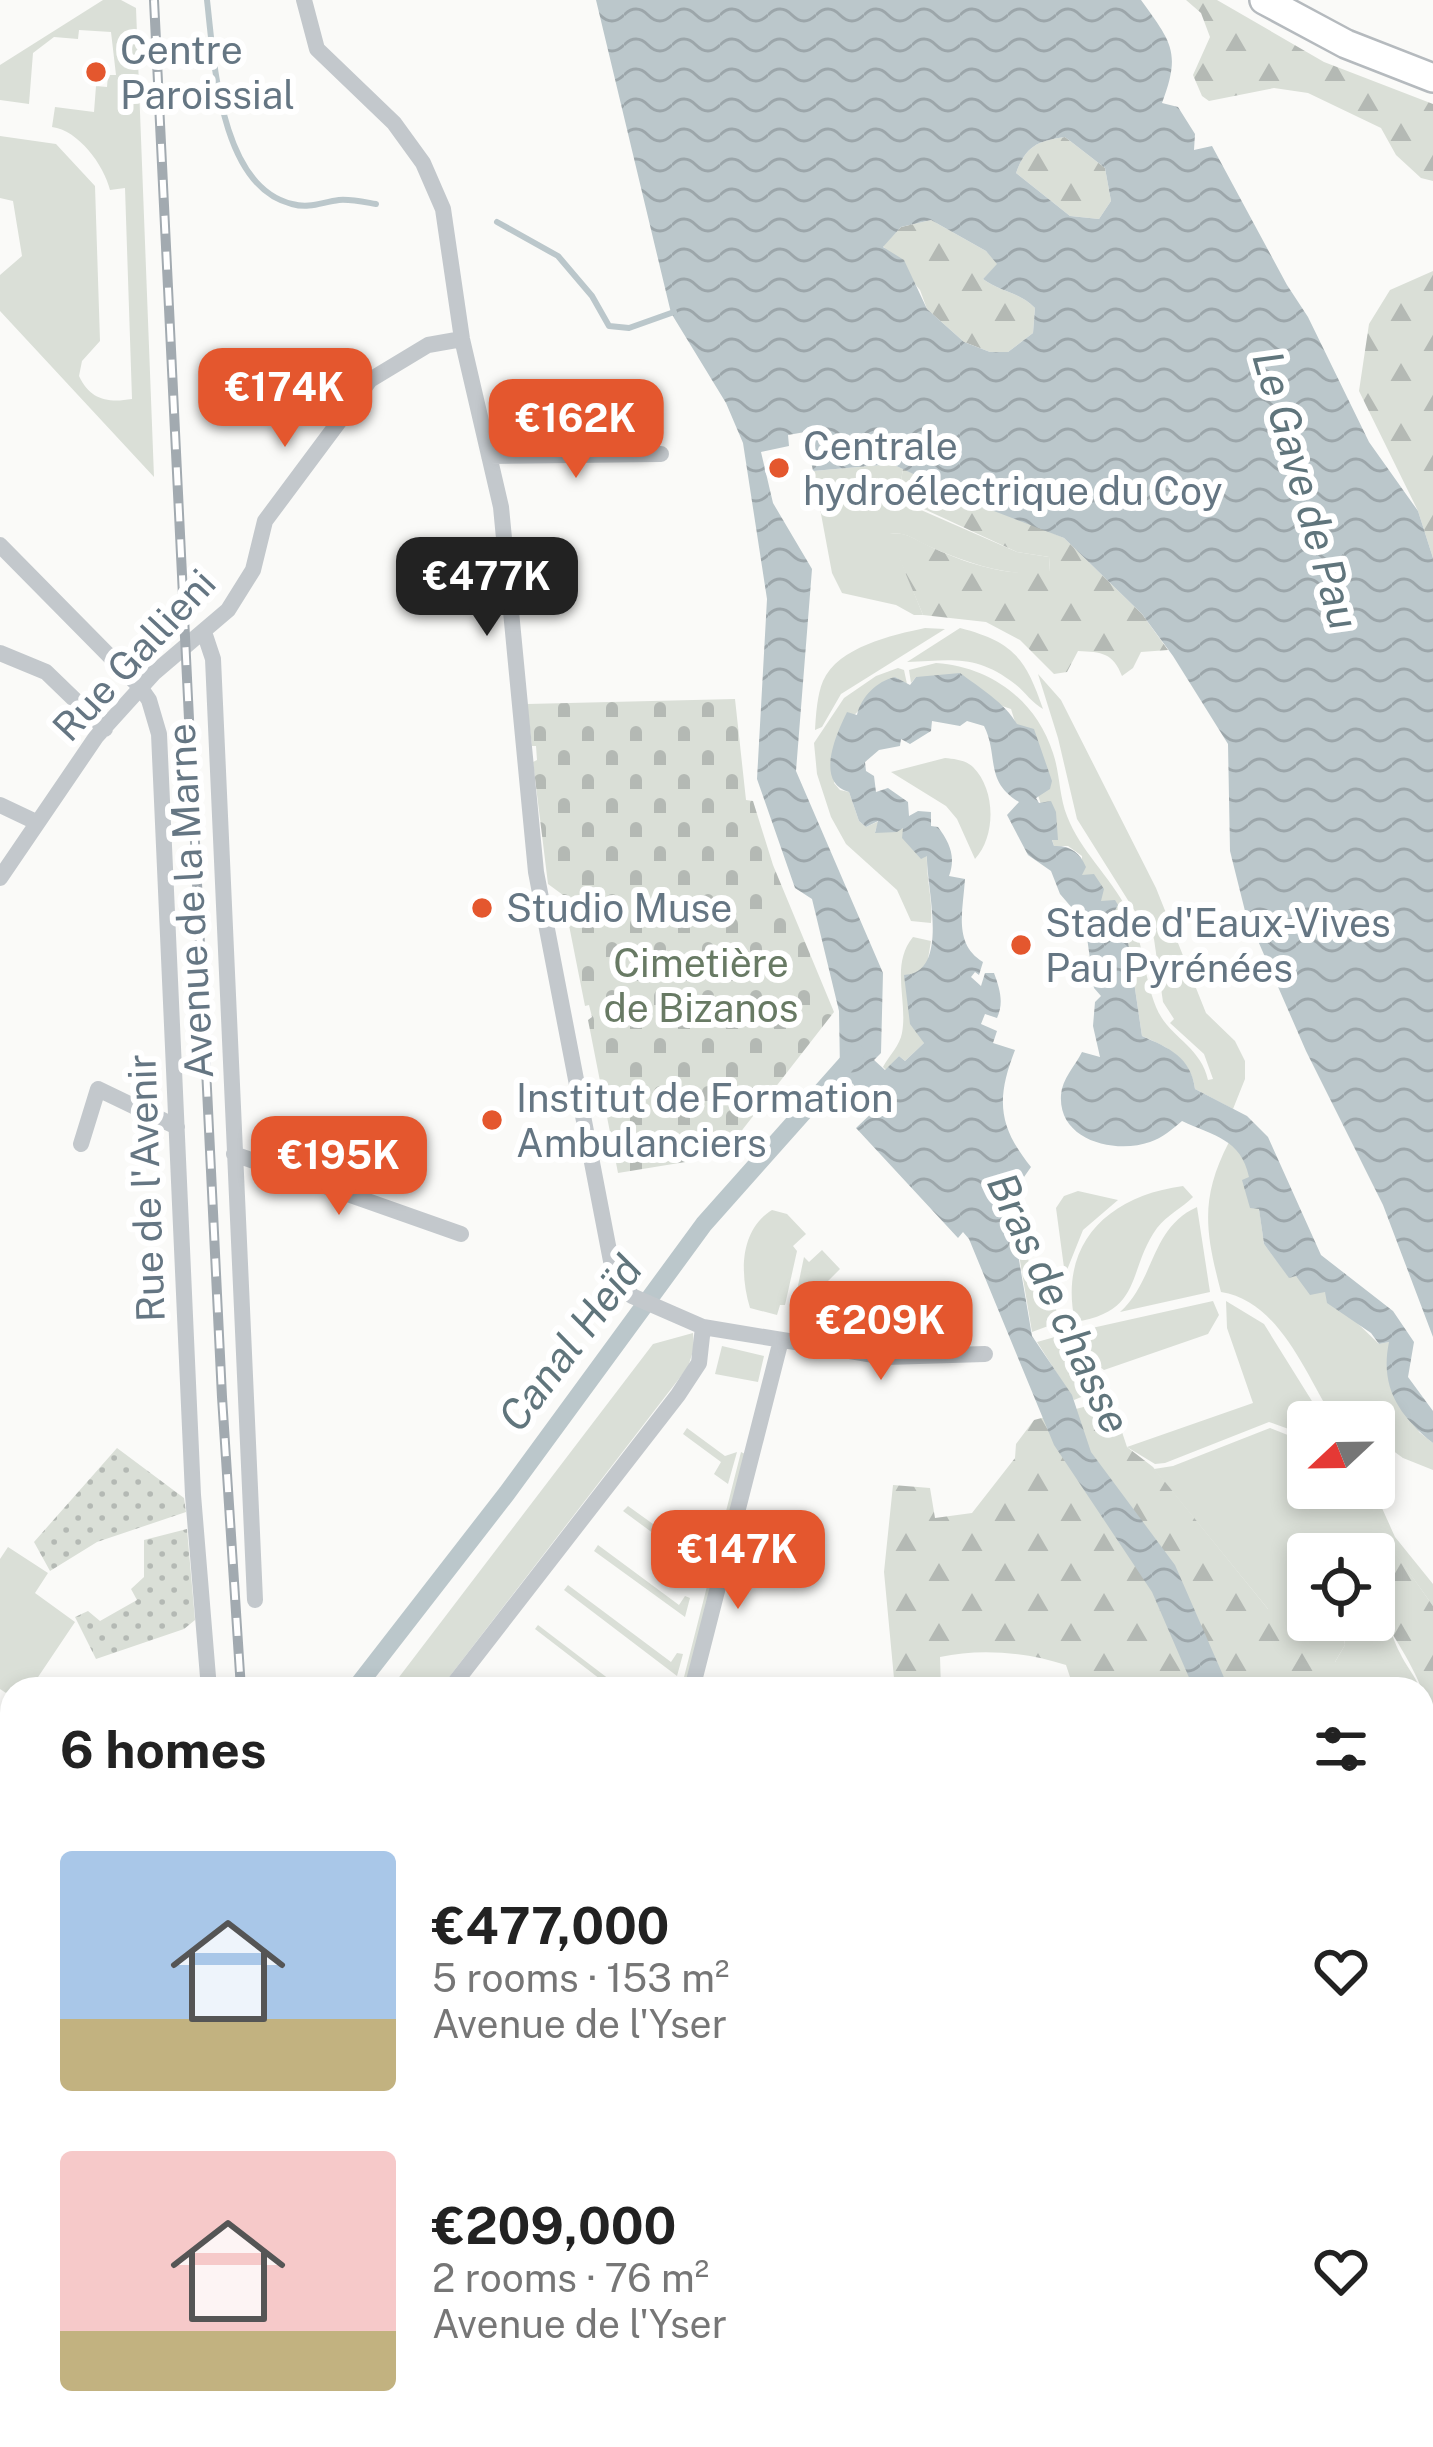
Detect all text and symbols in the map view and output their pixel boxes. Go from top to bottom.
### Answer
place label: Centre Paroissial [120,27,295,118]
marker: Centre Paroissial [83,59,109,85]
water label: Le Gave de Pau [1243,345,1370,635]
pin: €174K [201,348,369,450]
text: €174K [225,364,345,410]
pin: €162K [492,379,660,481]
text: €162K [516,395,636,441]
place label: Centrale hydroélectrique du Coy [803,423,1223,514]
marker: Centrale hydroélectrique du Coy [766,455,792,481]
pin: €477K [403,537,571,639]
text: €477K [423,553,551,599]
street label: Rue Gallieni [43,560,225,750]
street label: Avenue de la Marne [158,722,222,1080]
place label: Studio Muse [506,885,732,931]
marker: Studio Muse [469,895,495,921]
place label: Stade d'Eaux-Vives Pau Pyrénées [1045,900,1391,991]
marker: Stade d'Eaux-Vives Pau Pyrénées [1008,932,1034,958]
park label: Cimetière de Bizanos [603,940,799,1031]
street label: Rue de l'Avenir [118,1053,174,1323]
place label: Institut de Formation Ambulanciers [516,1075,893,1166]
marker: Institut de Formation Ambulanciers [479,1107,505,1133]
pin: €195K [255,1116,423,1218]
text: €195K [278,1132,400,1178]
water label: Bras de chasse [978,1165,1141,1441]
water label: Canal Heïd [488,1245,651,1440]
pin: €209K [797,1281,965,1383]
text: €209K [817,1297,945,1343]
north arrow [1287,1401,1395,1509]
map controls [1287,1401,1395,1641]
pin: €147K [654,1510,822,1612]
text: €147K [678,1526,798,1572]
button: locate [1287,1533,1395,1641]
icon: filters [1308,1716,1374,1782]
text: 6 homes [60,1720,267,1779]
text: €477,000 [432,1896,669,1955]
icon: home [156,1899,300,2043]
icon: heart [1308,1938,1374,2004]
text: 5 rooms · 153 m² [432,1955,729,2001]
text: Avenue de l'Yser [432,2001,727,2047]
text: €209,000 [432,2196,676,2255]
icon: home [156,2199,300,2343]
icon: heart [1308,2238,1374,2304]
text: 2 rooms · 76 m² [432,2255,709,2301]
text: Avenue de l'Yser [432,2301,727,2347]

